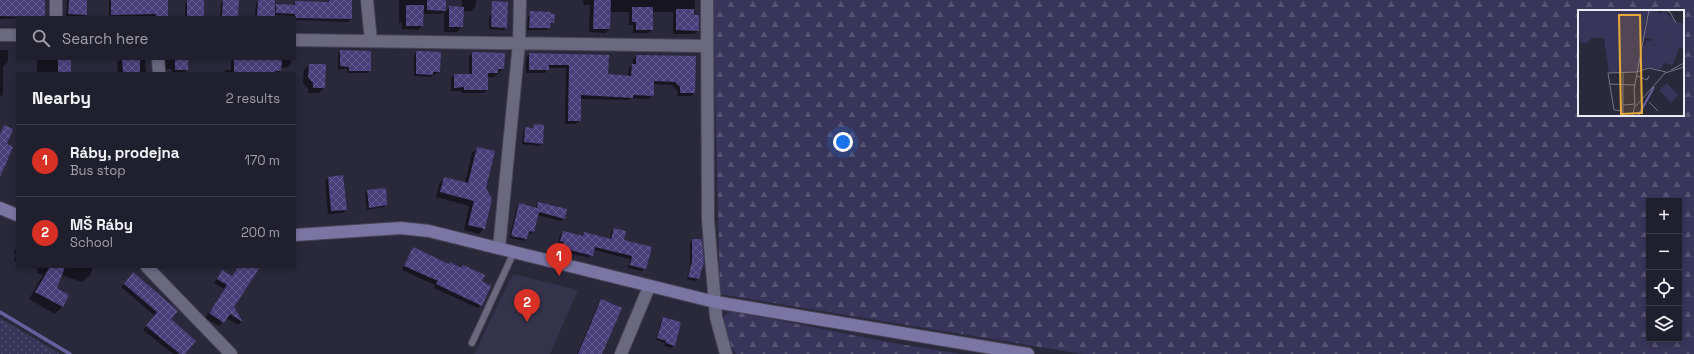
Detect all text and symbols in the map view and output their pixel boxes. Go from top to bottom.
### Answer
inset map [1578,10,1684,116]
search box [16,16,296,60]
icon: search [30,27,52,49]
text: Search here [62,29,148,48]
text: Nearby [32,87,91,109]
text: 2 results [226,90,280,107]
your location [833,132,853,152]
text: Ráby, prodejna [70,143,179,162]
text: 1 [42,152,48,169]
text: 170 m [244,152,280,169]
text: Bus stop [70,162,126,179]
map controls [1646,198,1682,342]
button: + [1646,198,1682,234]
text: MŠ Ráby [70,215,133,234]
text: 2 [41,224,49,241]
text: 200 m [241,224,280,241]
text: School [70,234,113,251]
button: − [1646,234,1682,270]
pin: 1 [546,243,572,276]
button: locate [1646,270,1682,306]
pin: 2 [514,289,540,322]
button: layers [1646,306,1682,342]

